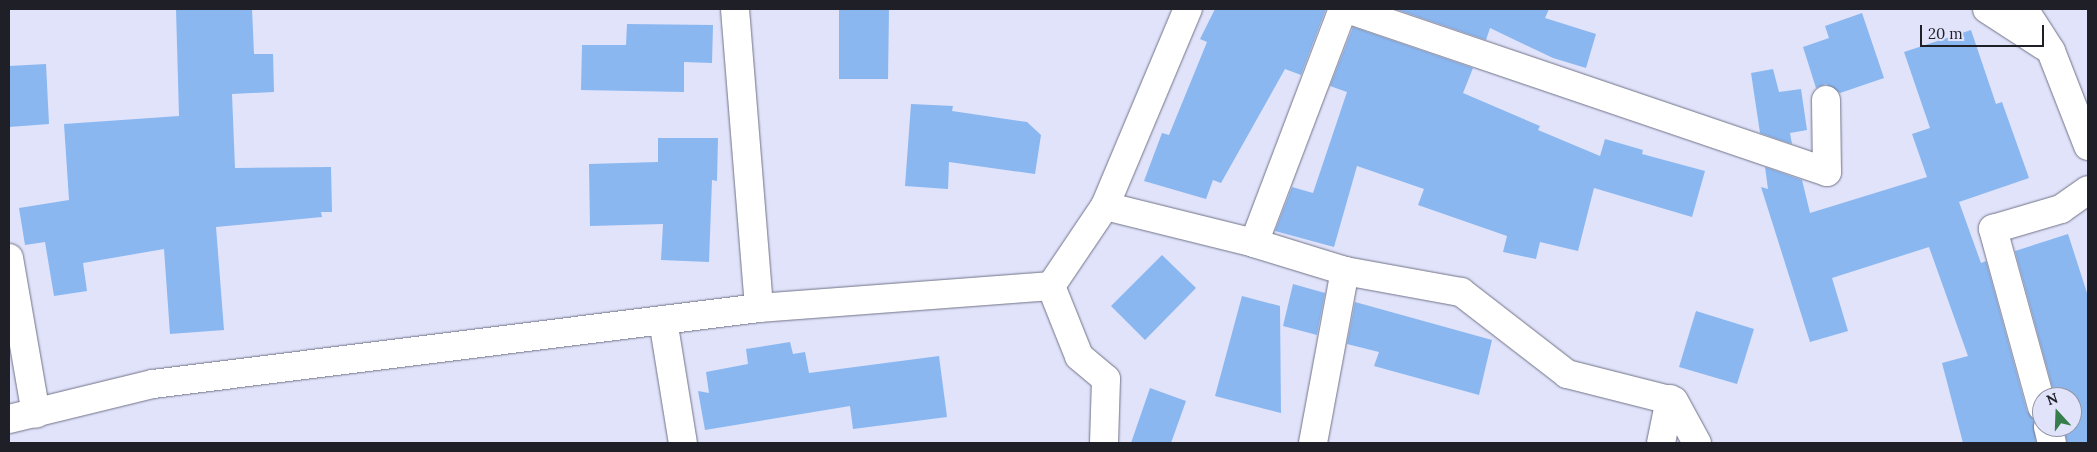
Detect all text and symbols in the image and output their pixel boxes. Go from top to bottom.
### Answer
scale bar [1922,15,2046,47]
text: 20 m [1928,24,1963,43]
north arrow [2032,387,2082,437]
text: N [2044,389,2060,409]

